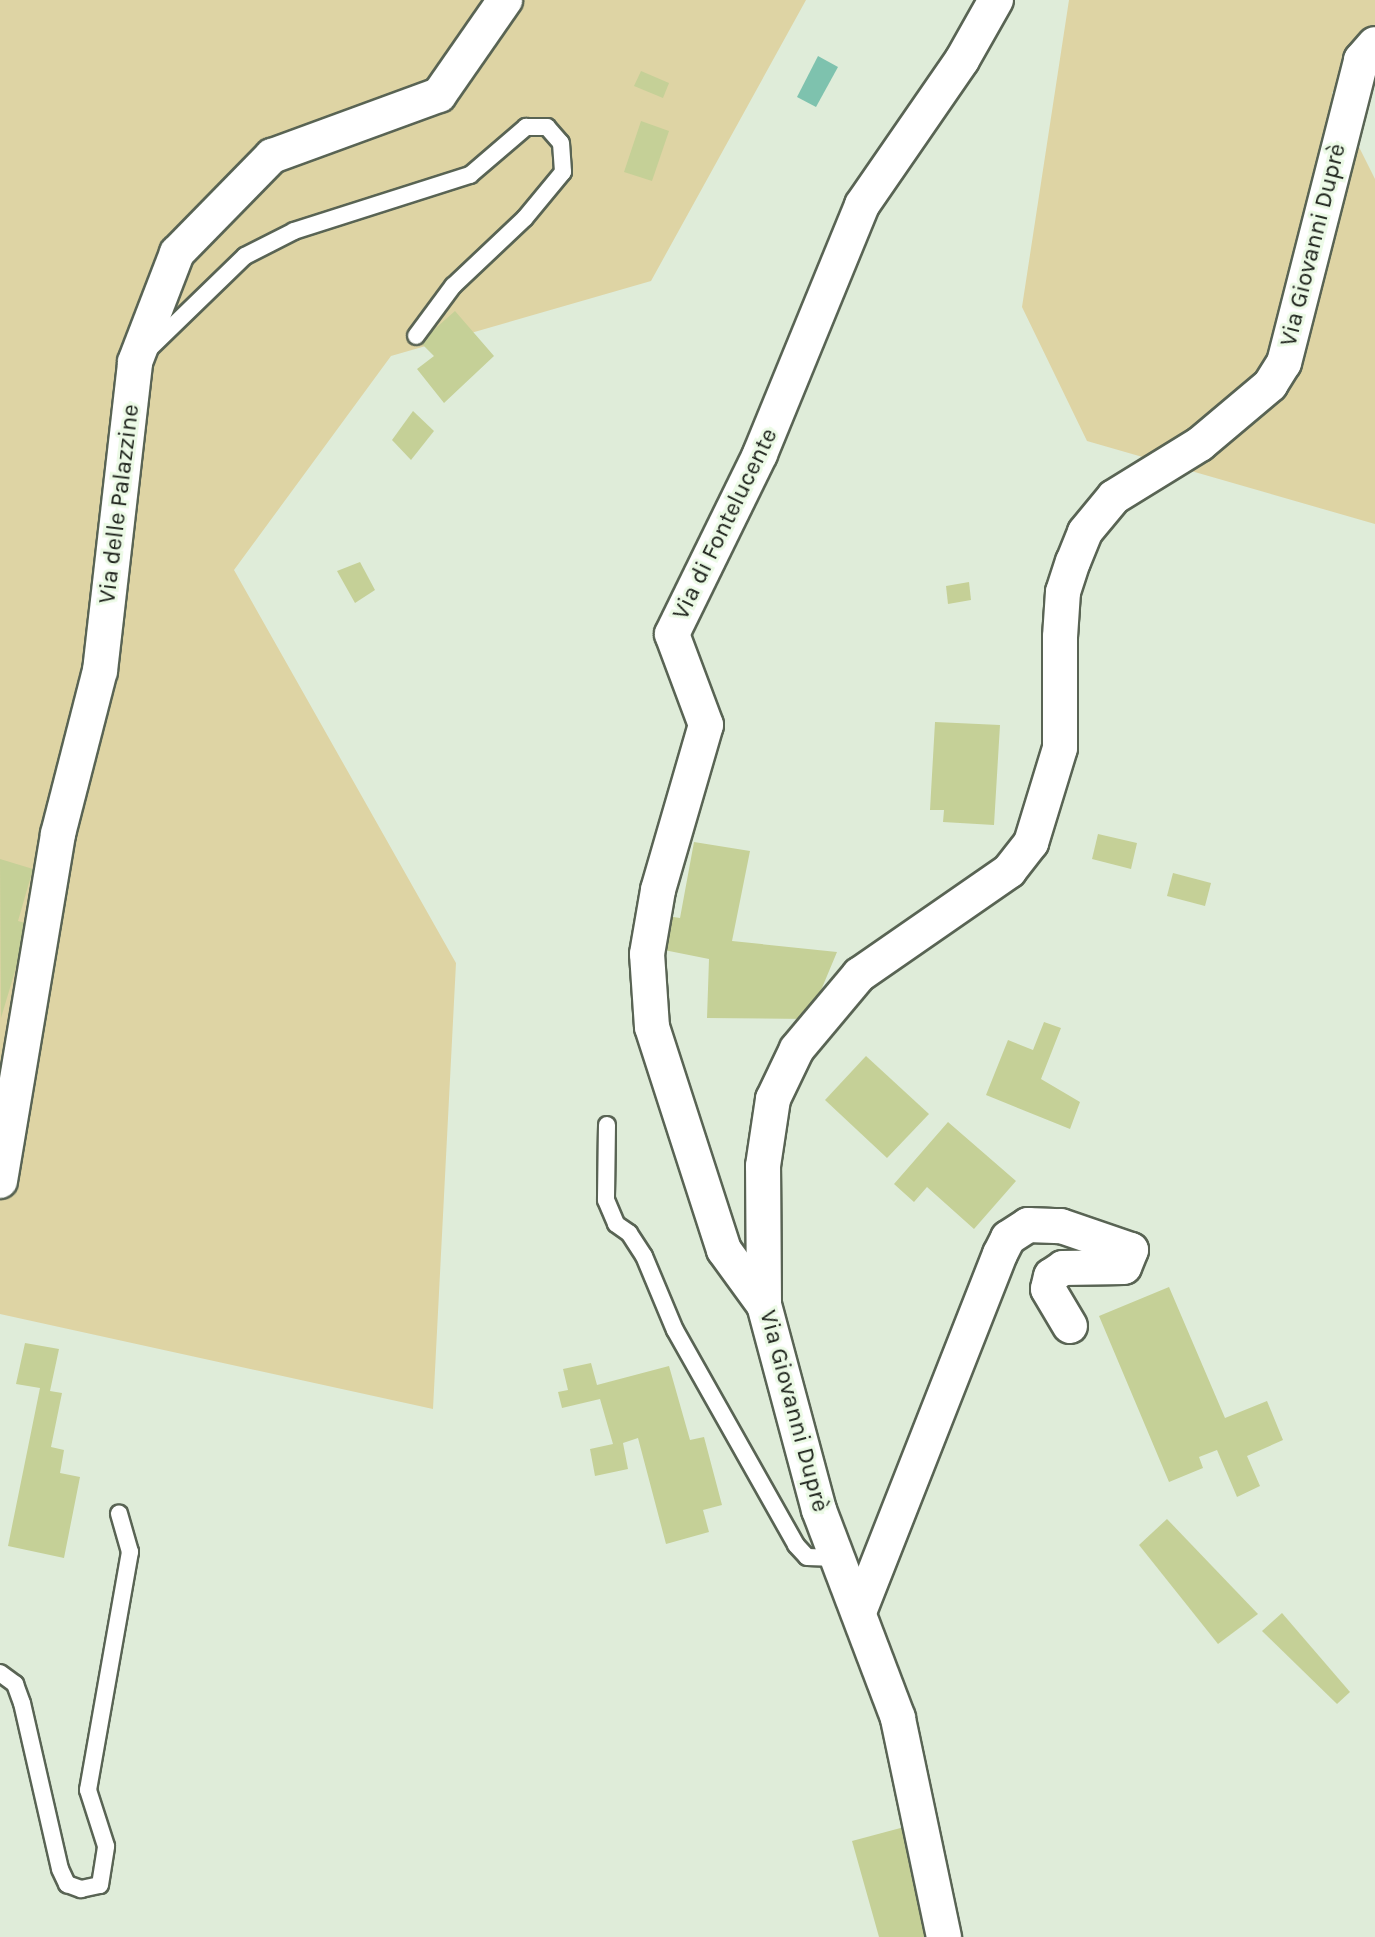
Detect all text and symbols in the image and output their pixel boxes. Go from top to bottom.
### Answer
street label: Via Giovanni Duprè [1274,141,1352,349]
street label: Via delle Palazzine [92,403,146,605]
street label: Via di Fontelucente [666,424,784,624]
street label: Via Giovanni Duprè [753,1307,835,1515]

